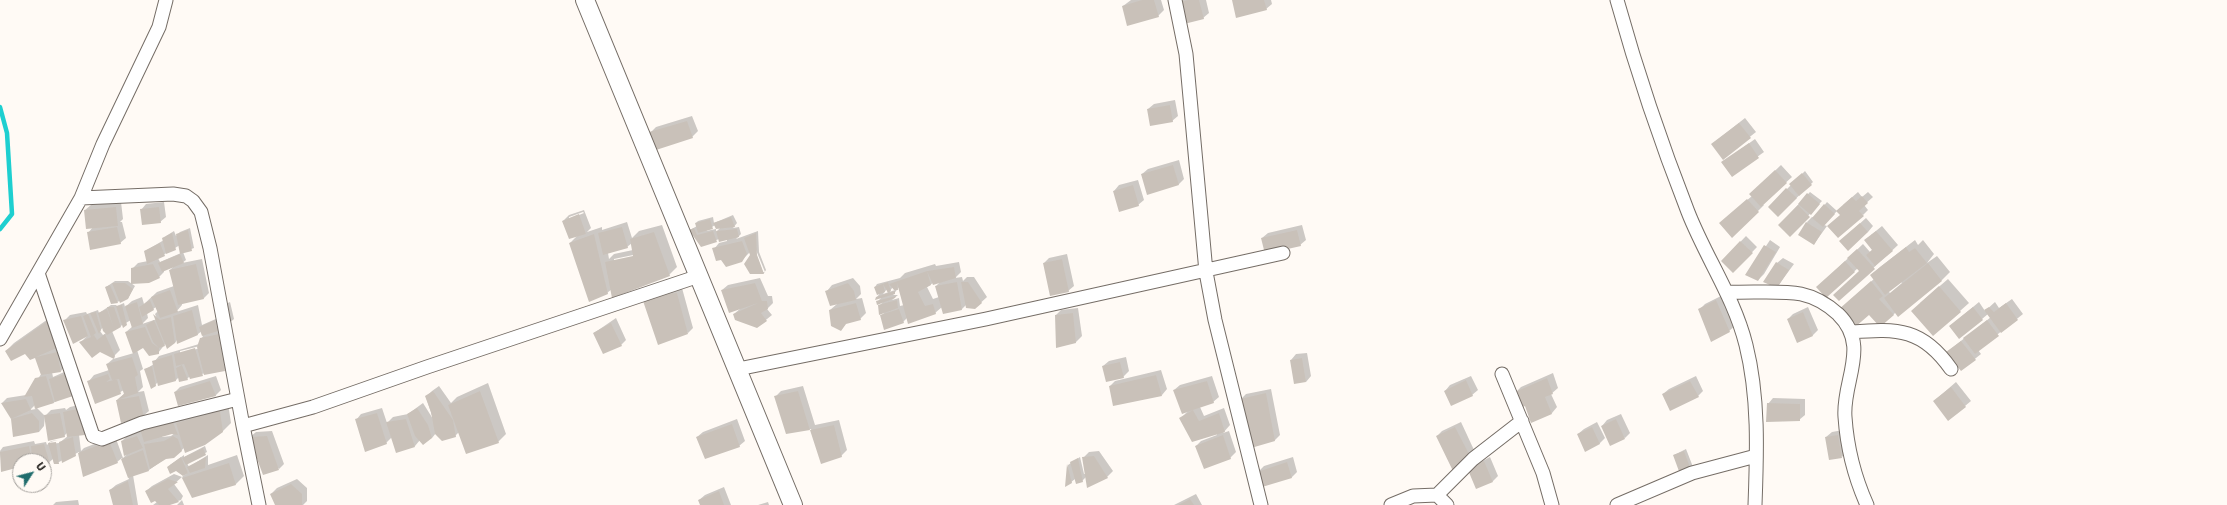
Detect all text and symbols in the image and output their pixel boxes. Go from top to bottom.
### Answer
north arrow [12,453,52,493]
text: U [34,459,49,473]

